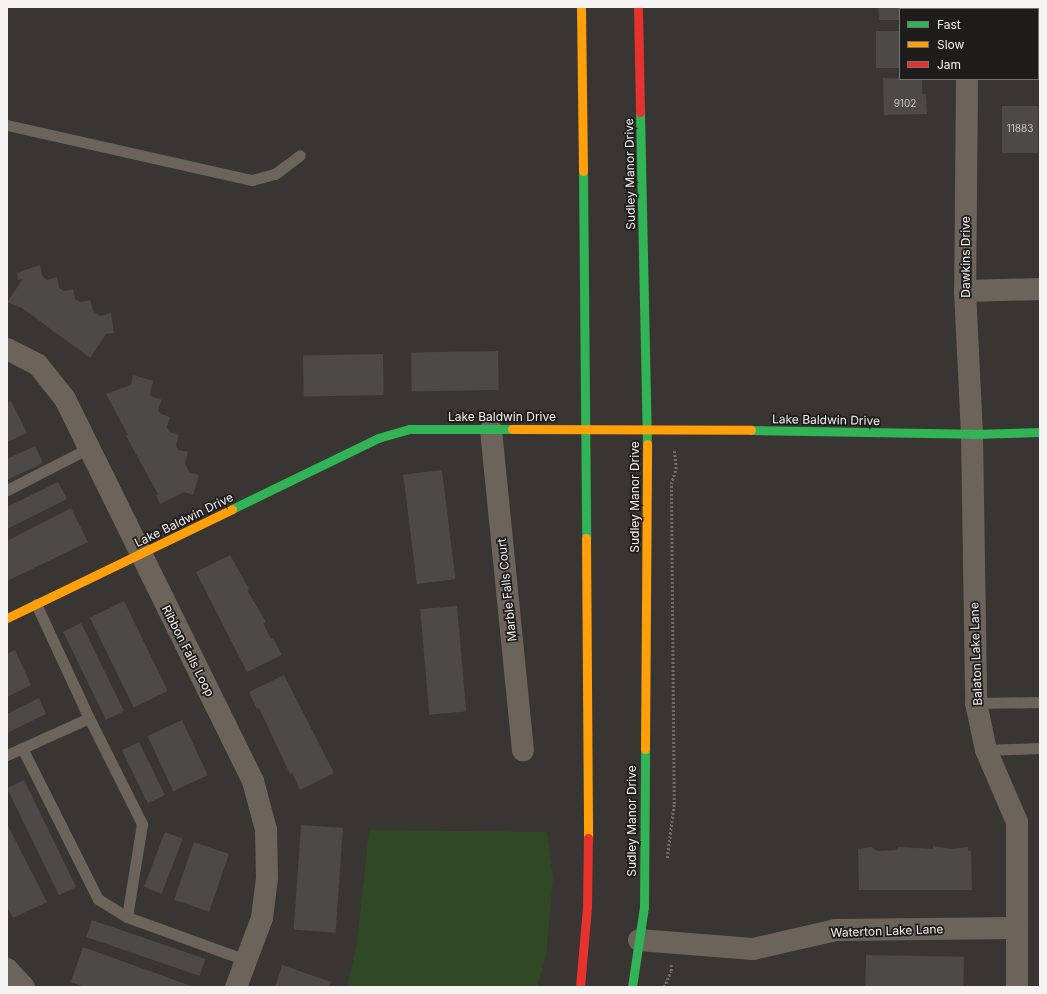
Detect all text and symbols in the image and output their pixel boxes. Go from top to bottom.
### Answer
legend [899,8,1039,80]
text: Fast [937,17,961,32]
text: Slow [937,37,964,52]
text: Jam [937,57,961,72]
house number: 9102 [894,98,916,110]
street label: Sudley Manor Drive [622,118,638,230]
house number: 11883 [1007,123,1033,135]
street label: Dawkins Drive [959,216,973,298]
street label: Lake Baldwin Drive [448,410,556,424]
street label: Lake Baldwin Drive [772,412,880,428]
street label: Sudley Manor Drive [628,441,642,553]
street label: Lake Baldwin Drive [132,490,236,550]
street label: Marble Falls Court [494,538,520,642]
street label: Balaton Lake Lane [967,602,985,706]
street label: Ribbon Falls Loop [159,603,217,699]
street label: Sudley Manor Drive [625,765,639,877]
street label: Waterton Lake Lane [830,922,944,940]

